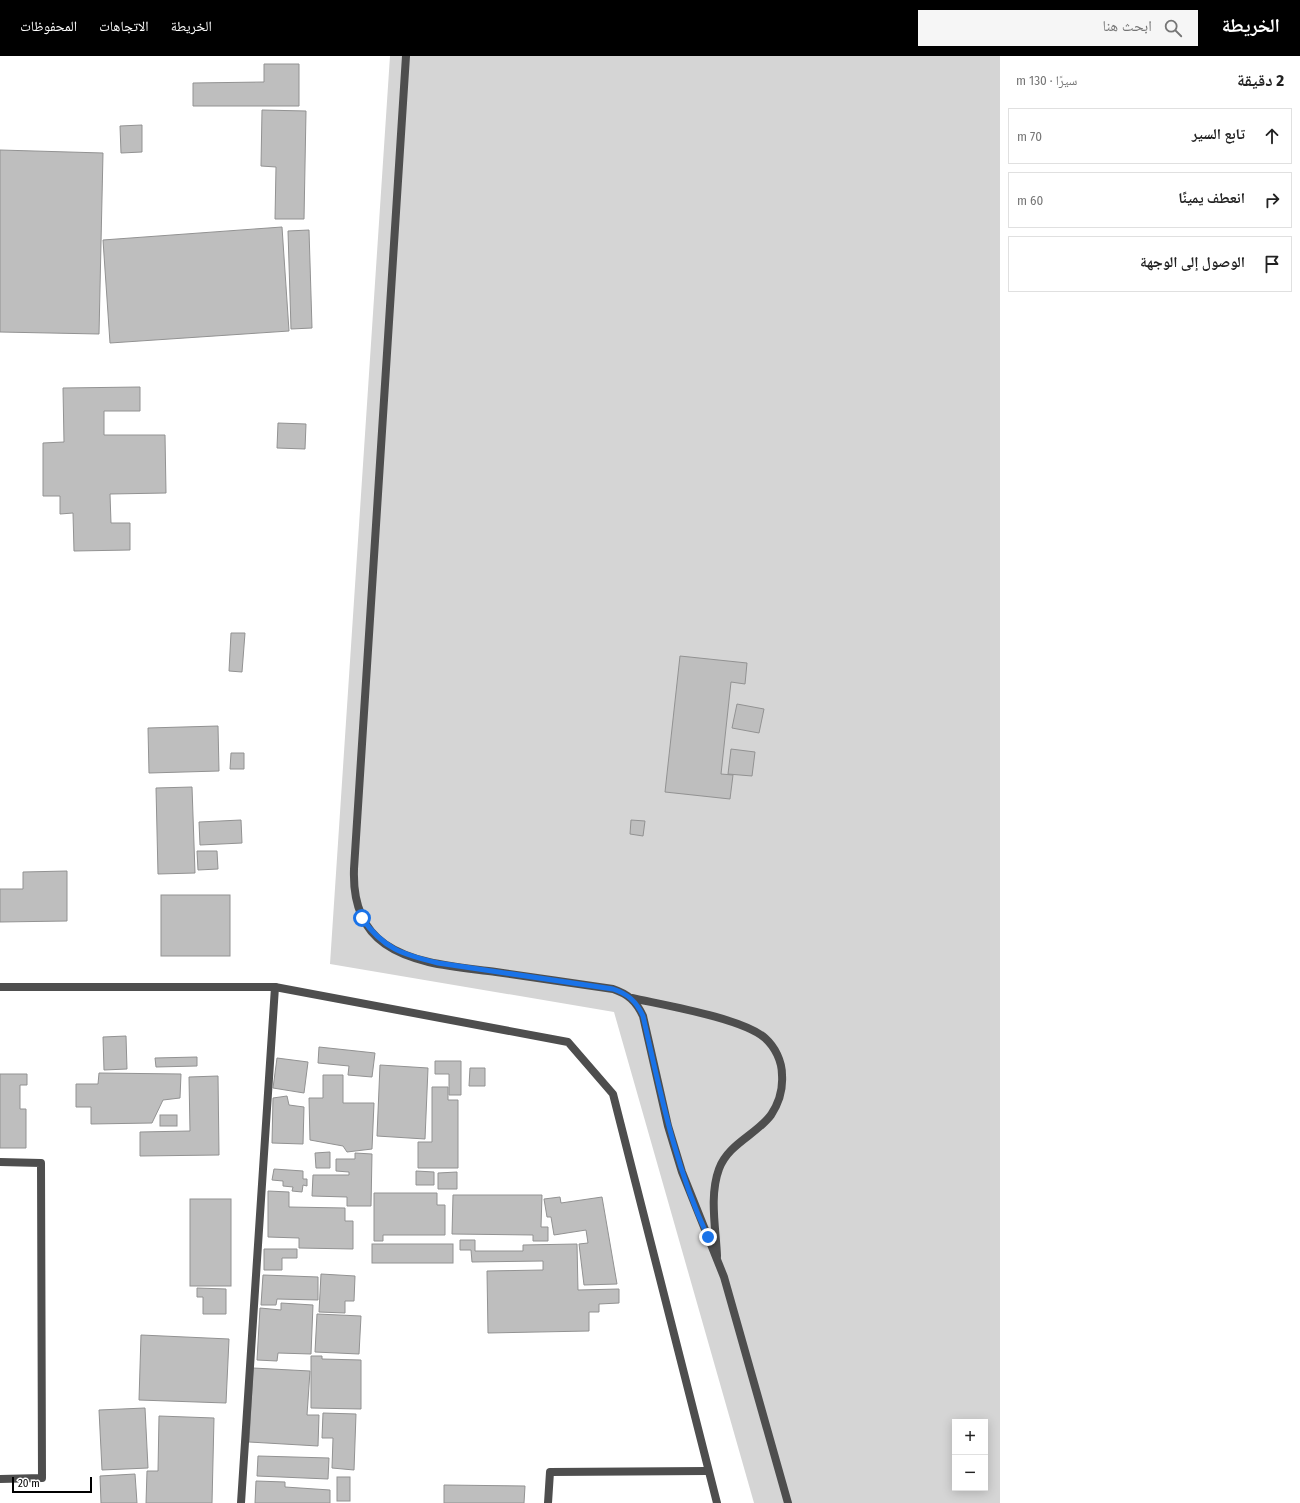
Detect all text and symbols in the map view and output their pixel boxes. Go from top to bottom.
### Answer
search box [918,10,1198,46]
text: الخريطة [1222,14,1280,37]
text: ابحث هنا [1102,17,1152,35]
icon: search [1162,17,1184,39]
text: المحفوظات [20,18,77,35]
text: الاتجاهات [99,18,149,35]
text: الخريطة [171,18,212,35]
text: 2 دقيقة [1237,70,1284,91]
text: سيرًا · 130 m [1016,73,1077,88]
text: تابع السير [1192,125,1245,143]
icon: ahead [1261,125,1283,147]
text: 70 m [1017,129,1042,144]
text: انعطف يمينًا [1178,189,1245,207]
icon: right [1261,189,1283,211]
text: 60 m [1017,193,1043,208]
text: الوصول إلى الوجهة [1140,253,1245,271]
icon: arrive [1261,253,1283,275]
route start [353,909,371,927]
route end [699,1228,717,1246]
map controls [952,1419,988,1491]
button: + [952,1419,988,1455]
button: − [952,1455,988,1491]
scale bar [12,1475,92,1494]
text: 20 m [18,1477,40,1490]

